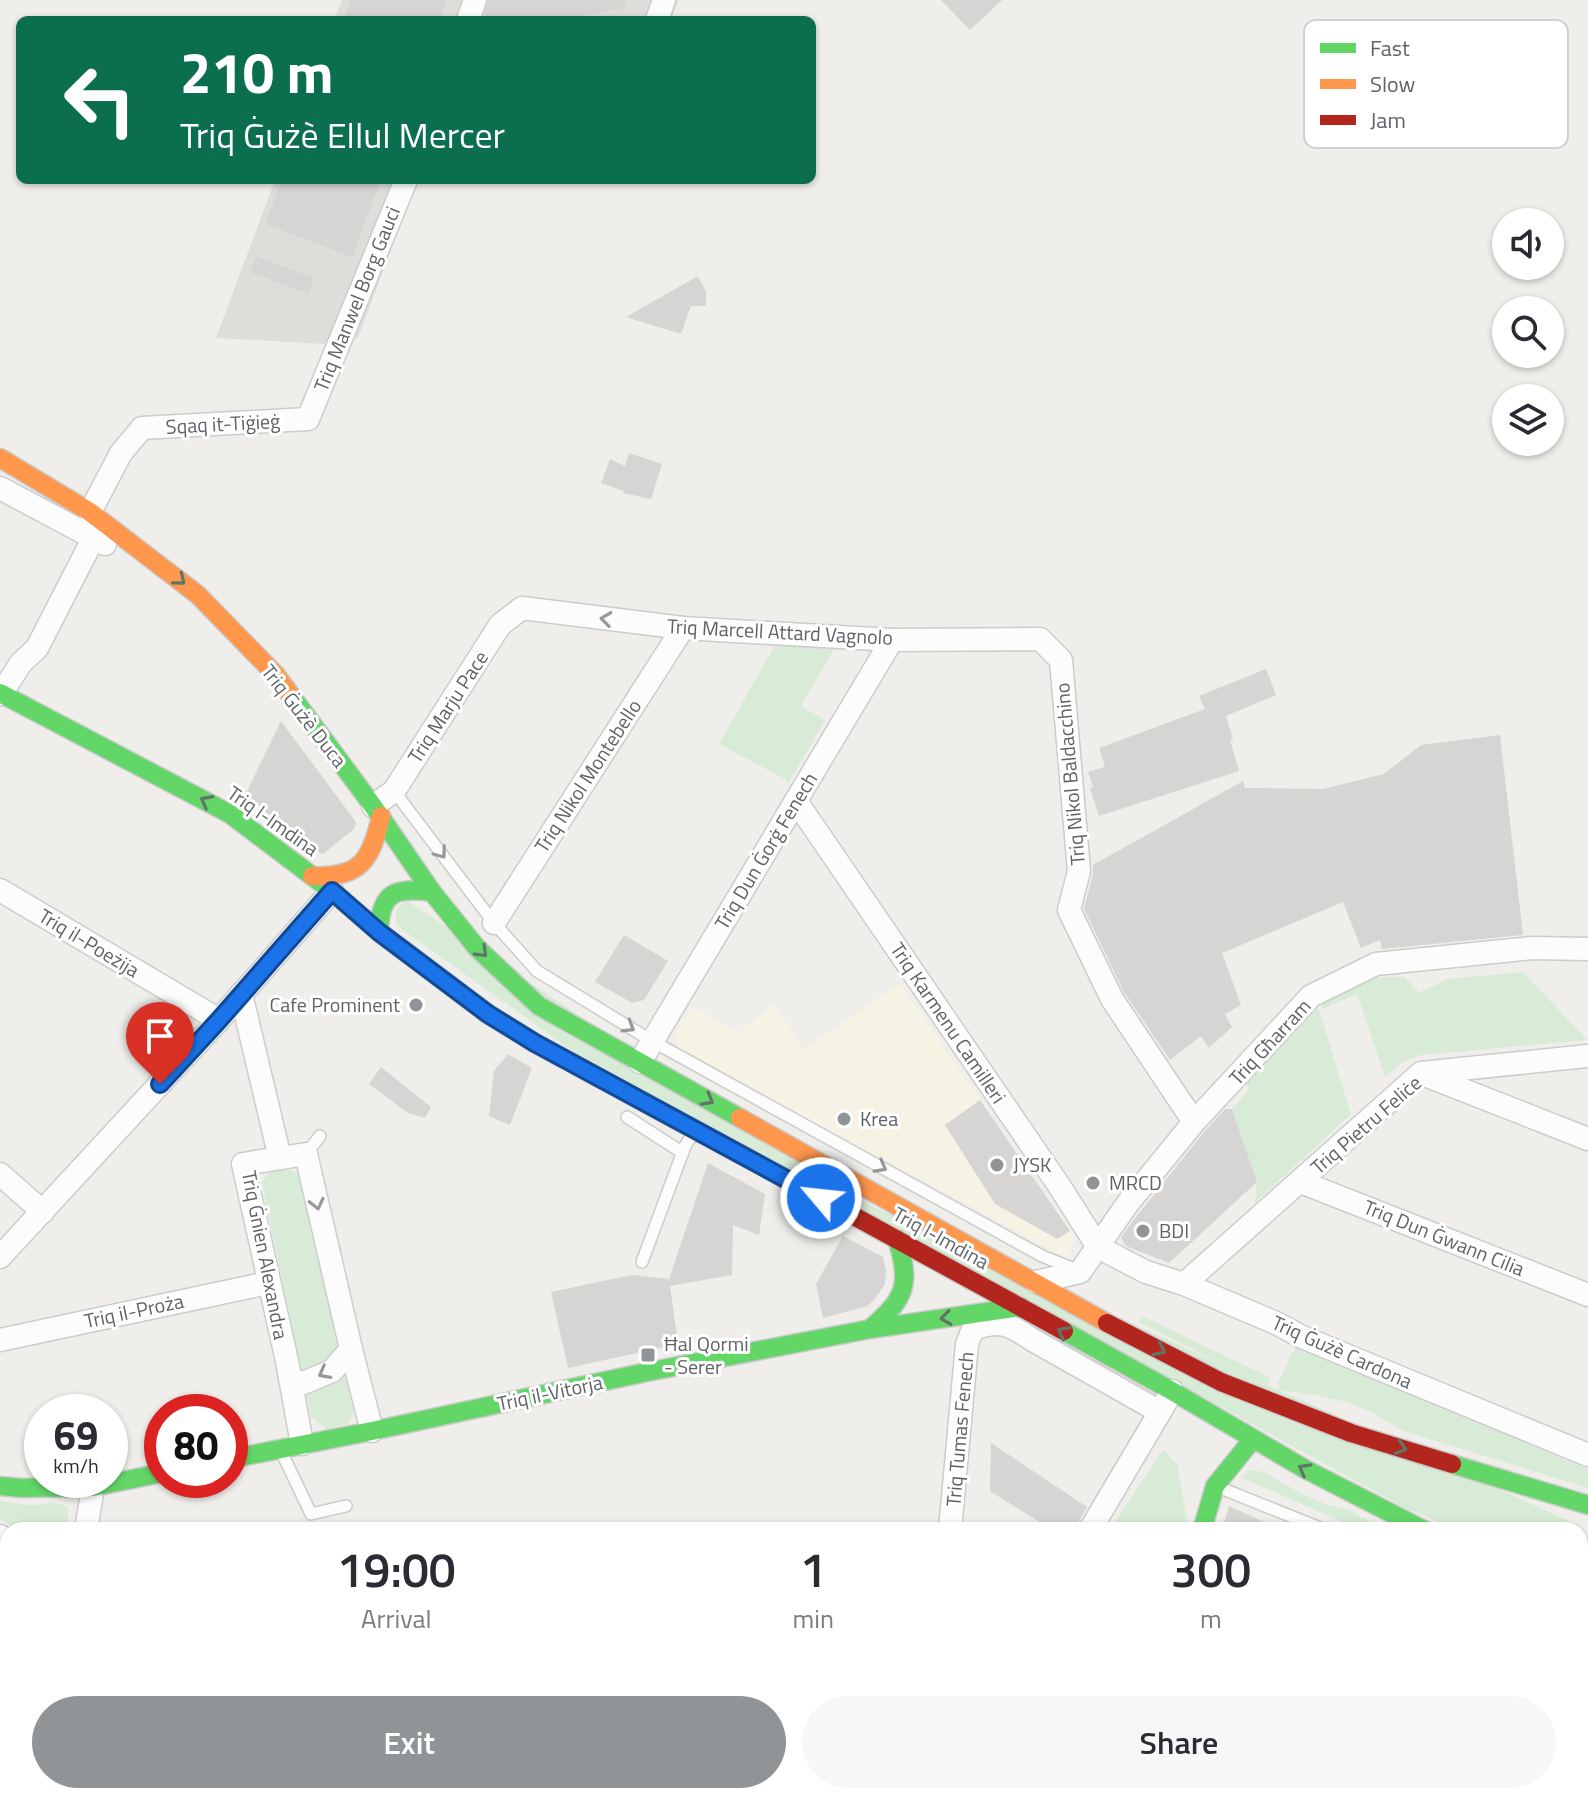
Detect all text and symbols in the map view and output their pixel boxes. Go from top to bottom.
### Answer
legend [1304,20,1568,148]
text: 210 m [180,30,333,115]
text: Fast [1370,31,1410,65]
icon: left [48,48,152,152]
text: Slow [1370,67,1416,101]
text: Jam [1370,103,1406,137]
text: Triq Ġużè Ellul Mercer [180,107,505,162]
street label: Triq Manwel Borg Gauci [305,202,408,396]
map controls [1492,208,1564,456]
button: sound [1492,208,1564,280]
button: search [1492,296,1564,368]
button: layers [1492,384,1564,456]
street label: Sqaq it-Tiġieġ [165,405,281,442]
one-way arrow [171,571,186,585]
one-way arrow [599,610,612,627]
street label: Triq Marcell Attard Vagnolo [666,610,894,653]
street label: Triq Marju Pace [400,644,496,769]
street label: Triq Ġużè Duca [254,657,355,774]
street label: Triq Nikol Baldacchino [1046,681,1093,867]
street label: Triq Nikol Montebello [526,693,649,859]
street label: Triq Dun Ġorġ Fenech [706,766,825,935]
street label: Triq l-Imdina [221,778,325,864]
one-way arrow [199,796,214,811]
one-way arrow [432,844,446,859]
street label: Triq il-Poeżija [33,900,146,985]
street label: Triq Karmenu Camilleri [883,936,1014,1110]
one-way arrow [472,942,487,957]
place label: Cafe Prominent [269,989,400,1020]
street label: Triq Għarram [1221,991,1318,1092]
marker: Cafe Prominent [407,996,425,1014]
pin [126,1002,194,1084]
icon: arrive [138,1014,182,1058]
one-way arrow [620,1017,635,1033]
street label: Triq Pietru Feliċe [1303,1068,1428,1182]
one-way arrow [699,1091,714,1106]
place label: Krea [860,1103,898,1134]
marker: Krea [835,1110,853,1128]
place label: JYSK [1013,1149,1052,1180]
position arrow [779,1156,863,1240]
marker: JYSK [988,1156,1006,1174]
one-way arrow [872,1157,887,1173]
place label: MRCD [1109,1167,1162,1198]
street label: Triq Ġnien Alexandra [234,1168,297,1342]
marker: MRCD [1084,1174,1102,1192]
street label: Triq Dun Ġwann Cilia [1359,1191,1529,1284]
one-way arrow [308,1197,325,1210]
street label: Triq l-Imdina [887,1198,995,1277]
place label: BDI [1159,1215,1189,1246]
marker: BDI [1134,1222,1152,1240]
street label: Triq il-Proża [81,1285,187,1336]
street label: Triq Ġużè Cardona [1267,1307,1417,1396]
one-way arrow [939,1309,952,1326]
one-way arrow [1058,1326,1072,1342]
place label: Ħal Qormi - Serer [664,1328,749,1382]
one-way arrow [1152,1341,1167,1356]
marker: Ħal Qormi - Serer [639,1346,657,1364]
street label: Triq Tumas Fenech [937,1350,982,1508]
one-way arrow [318,1363,332,1378]
street label: Triq il-Vitorja [494,1366,605,1419]
speed limit sign: 80 [144,1394,248,1498]
text: 69 [54,1405,98,1466]
one-way arrow [1393,1439,1407,1455]
text: km/h [53,1450,99,1481]
one-way arrow [1298,1463,1313,1478]
text: 19:00 [337,1533,456,1606]
text: 1 [800,1533,827,1606]
text: 300 [1171,1533,1251,1606]
text: Arrival [361,1599,431,1638]
text: min [792,1599,834,1638]
text: m [1200,1599,1222,1638]
button: Exit [32,1696,786,1788]
button: Share [802,1696,1556,1788]

